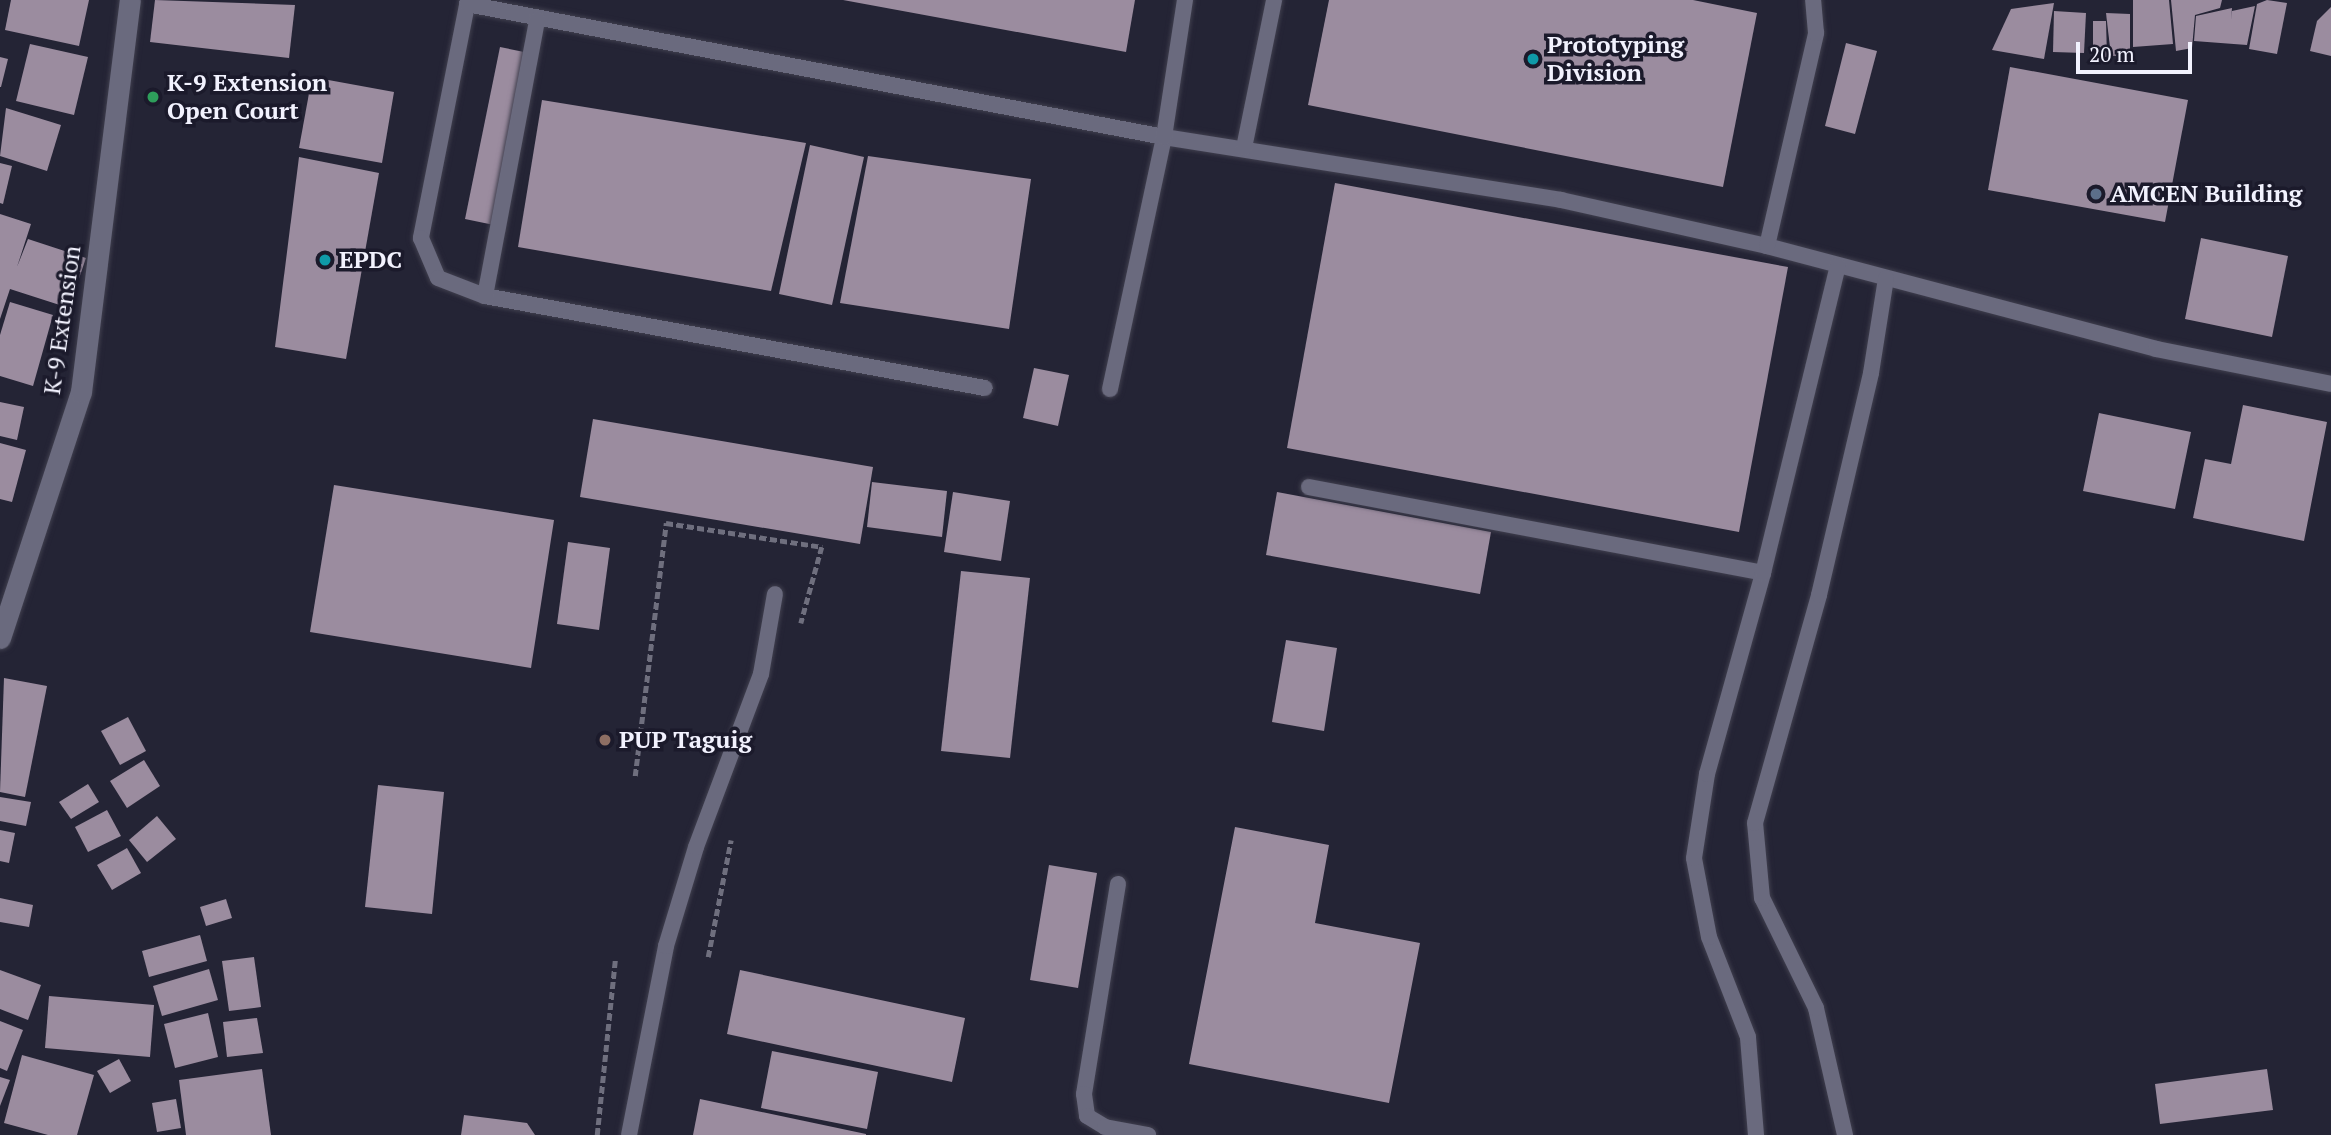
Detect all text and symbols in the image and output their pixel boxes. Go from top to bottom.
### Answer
scale bar [2079,28,2194,72]
place label: Prototyping Division [1547,31,1684,87]
text: 20 m [2089,40,2135,68]
marker: Prototyping Division [1525,51,1541,67]
place label: K-9 Extension Open Court [167,69,327,125]
marker: K-9 Extension Open Court [145,89,161,105]
place label: AMCEN Building [2110,180,2302,208]
marker: AMCEN Building [2088,186,2104,202]
street label: K-9 Extension [37,244,87,396]
place label: EPDC [339,246,402,274]
marker: EPDC [317,252,333,268]
place label: PUP Taguig [619,726,752,754]
marker: PUP Taguig [597,732,613,748]

